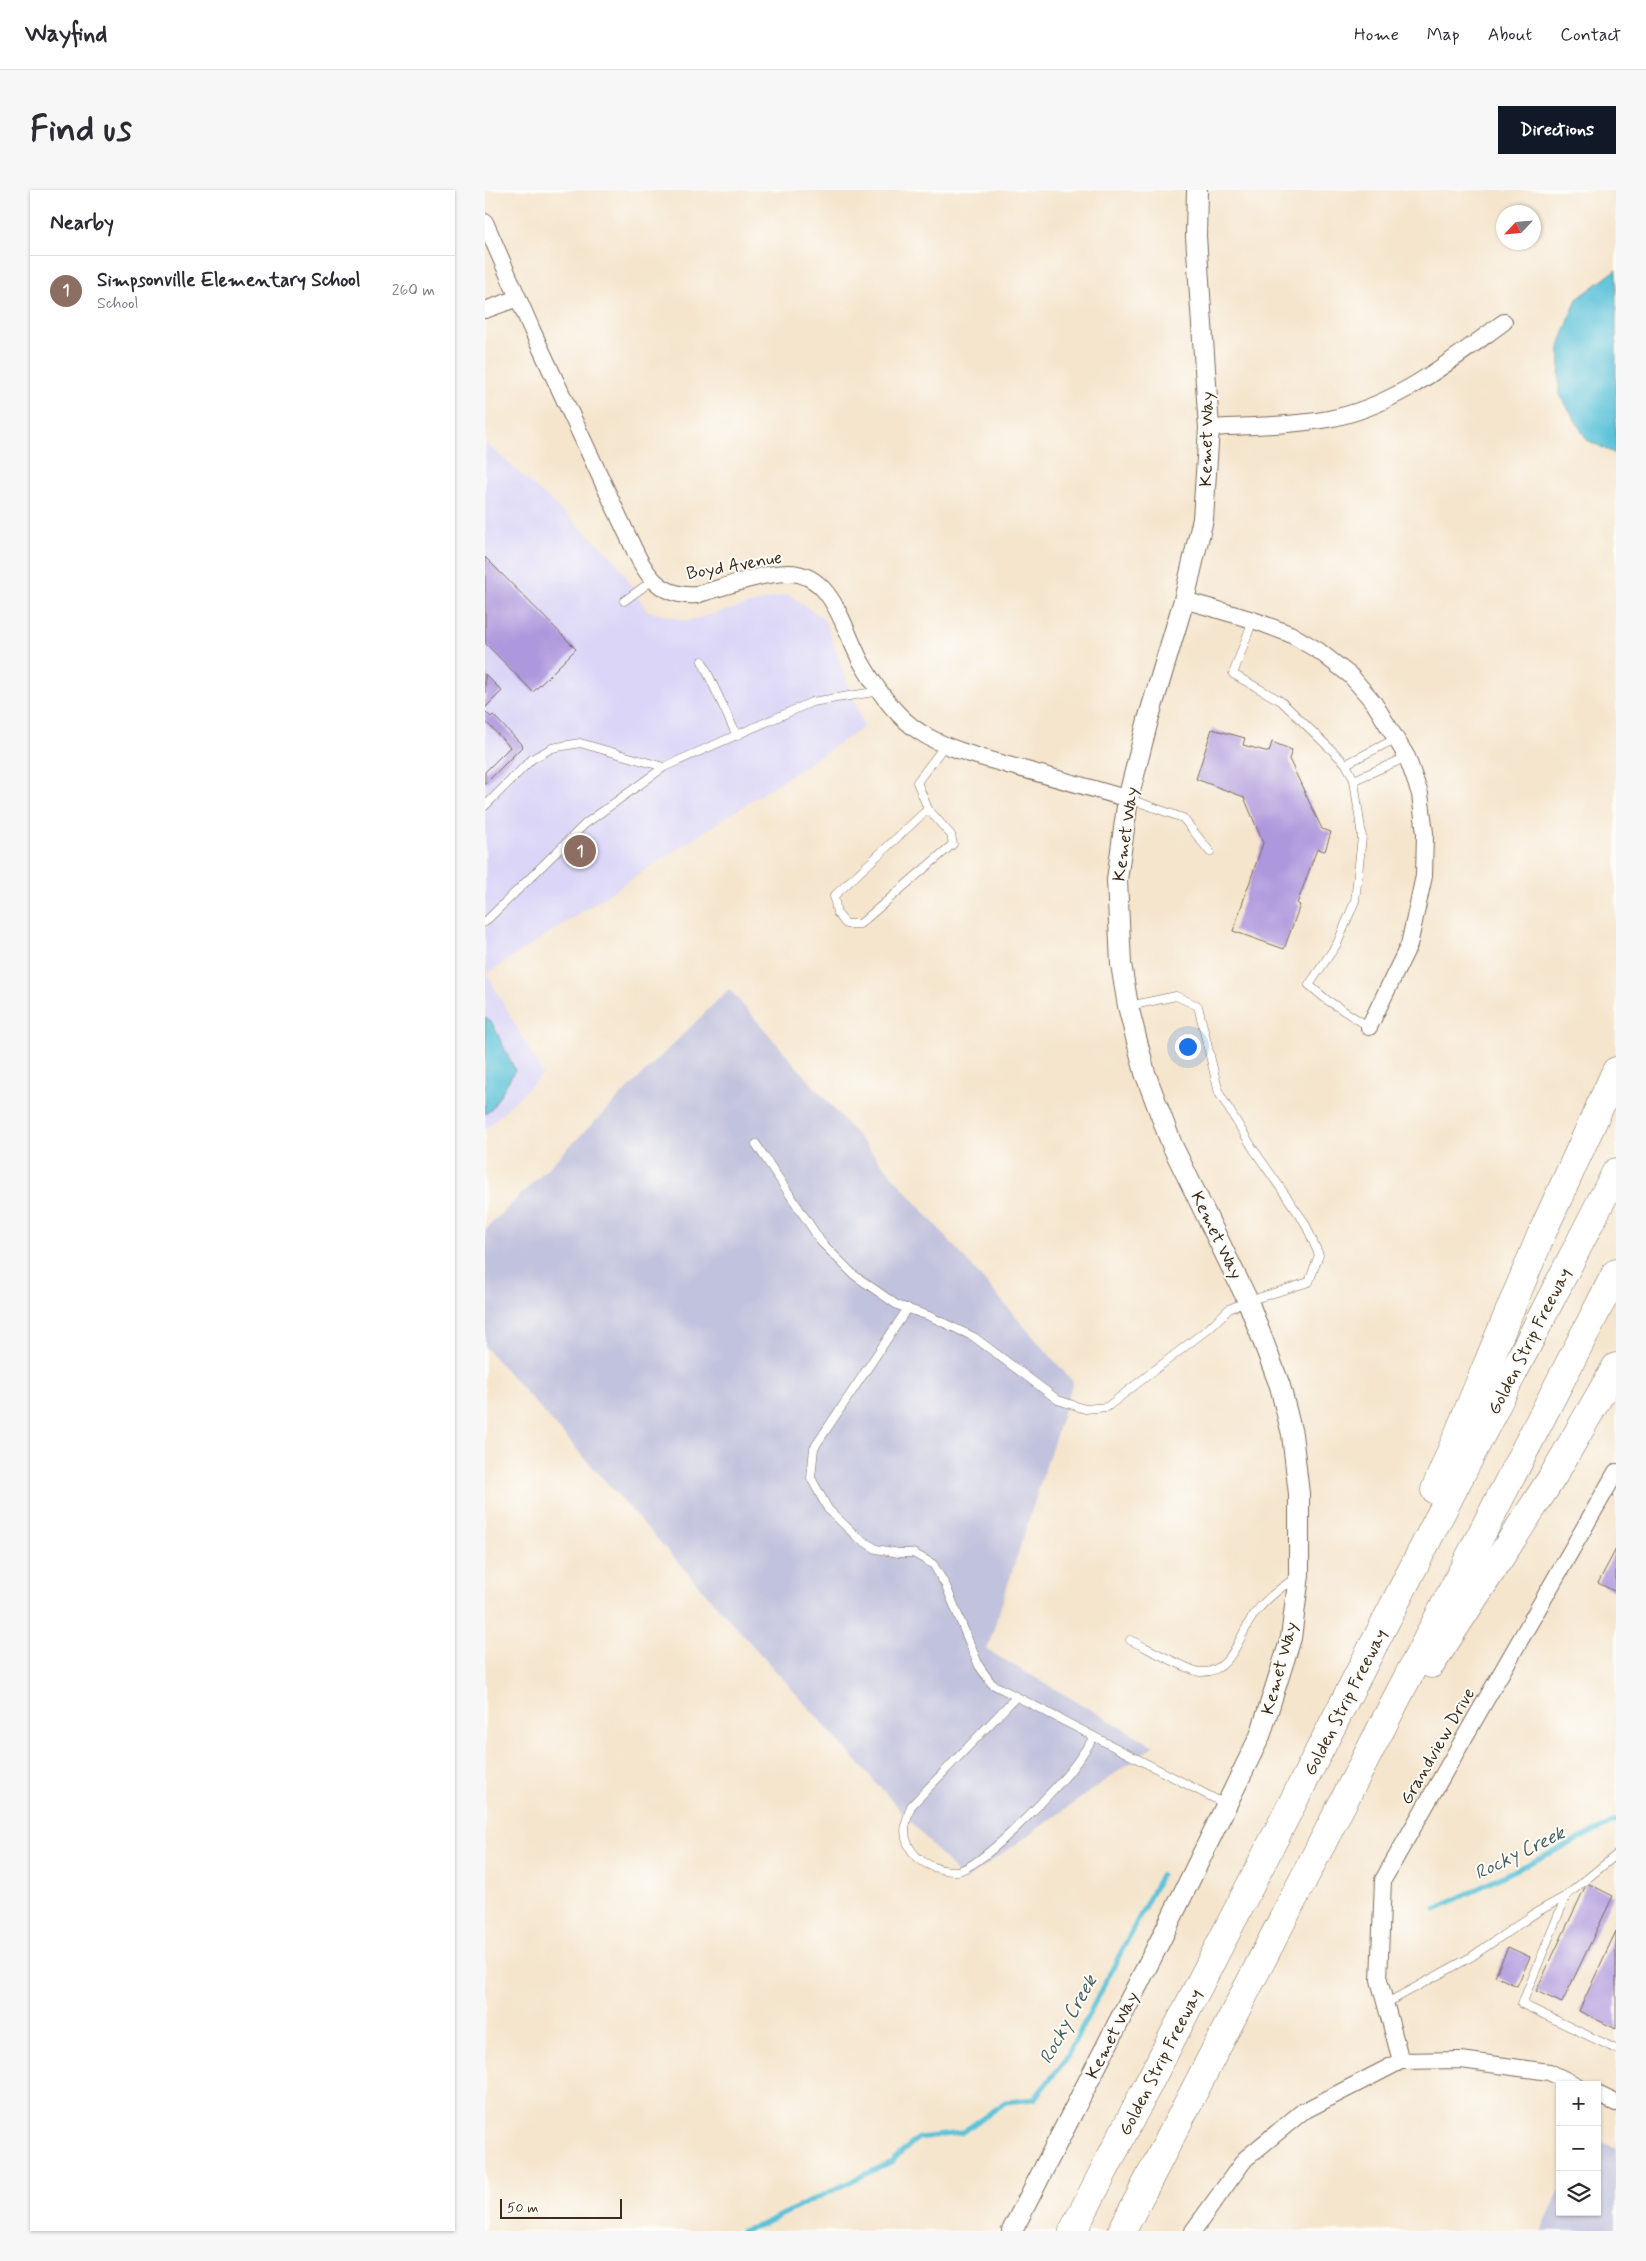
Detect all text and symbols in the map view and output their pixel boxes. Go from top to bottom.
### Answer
text: Wayfind [25,19,107,50]
text: Home [1354,23,1399,47]
text: Map [1427,23,1460,47]
text: About [1488,23,1532,47]
text: Contact [1560,23,1621,47]
button: Directions [1498,106,1616,154]
text: Find us [30,107,132,153]
north arrow [1496,205,1541,250]
text: Nearby [50,209,114,237]
text: Simpsonville Elementary School [97,268,360,293]
text: 1 [62,280,70,301]
text: 260 m [392,280,435,301]
text: School [97,293,138,314]
street label: Kemet Way [1194,391,1220,487]
street label: Boyd Avenue [684,546,784,586]
street label: Kemet Way [1107,785,1144,883]
pin: 1 [564,832,596,870]
your location [1175,1034,1201,1060]
street label: Kemet Way [1184,1187,1248,1283]
street label: Golden Strip Freeway [1482,1264,1577,1419]
street label: Kemet Way [1256,1619,1304,1717]
street label: Golden Strip Freeway [1298,1625,1393,1780]
street label: Grandview Drive [1395,1684,1481,1809]
water label: Rocky Creek [1470,1820,1570,1886]
water label: Rocky Creek [1034,1970,1104,2069]
street label: Golden Strip Freeway [1113,1985,1208,2140]
street label: Kemet Way [1081,1988,1145,2083]
map controls [1556,2081,1601,2216]
button: + [1556,2081,1601,2126]
button: − [1556,2126,1601,2171]
button: layers [1556,2171,1601,2216]
scale bar [500,2196,623,2219]
text: 50 m [507,2199,538,2217]

